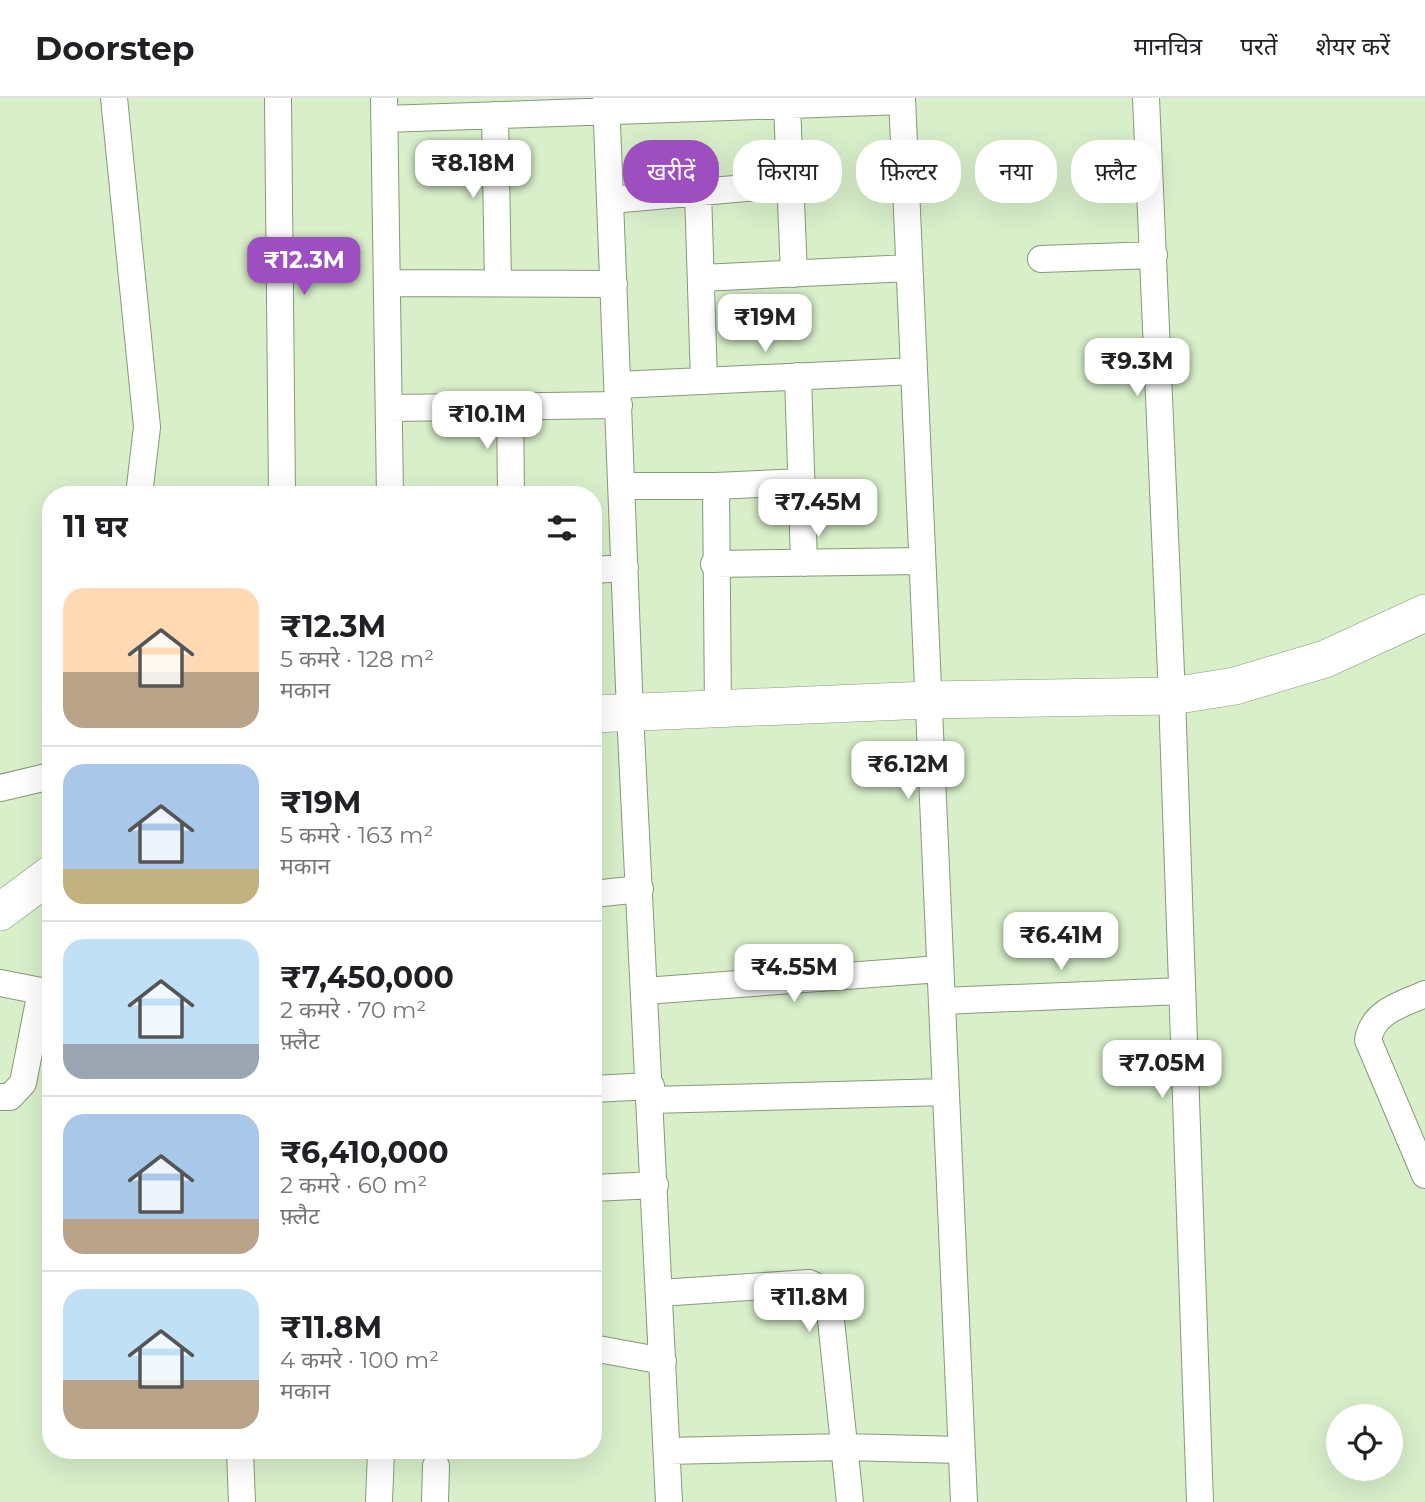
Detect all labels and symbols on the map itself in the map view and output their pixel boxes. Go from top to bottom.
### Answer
pin: ₹8.18M [416,140,530,200]
pin: ₹12.3M [247,238,361,297]
pin: ₹19M [724,294,806,354]
pin: ₹9.3M [1088,338,1186,398]
pin: ₹10.1M [430,392,544,451]
pin: ₹7.45M [761,480,875,539]
pin: ₹6.12M [851,742,965,801]
pin: ₹6.41M [1004,912,1118,972]
pin: ₹4.55M [737,944,851,1004]
pin: ₹7.05M [1105,1040,1219,1100]
pin: ₹11.8M [752,1274,866,1334]

